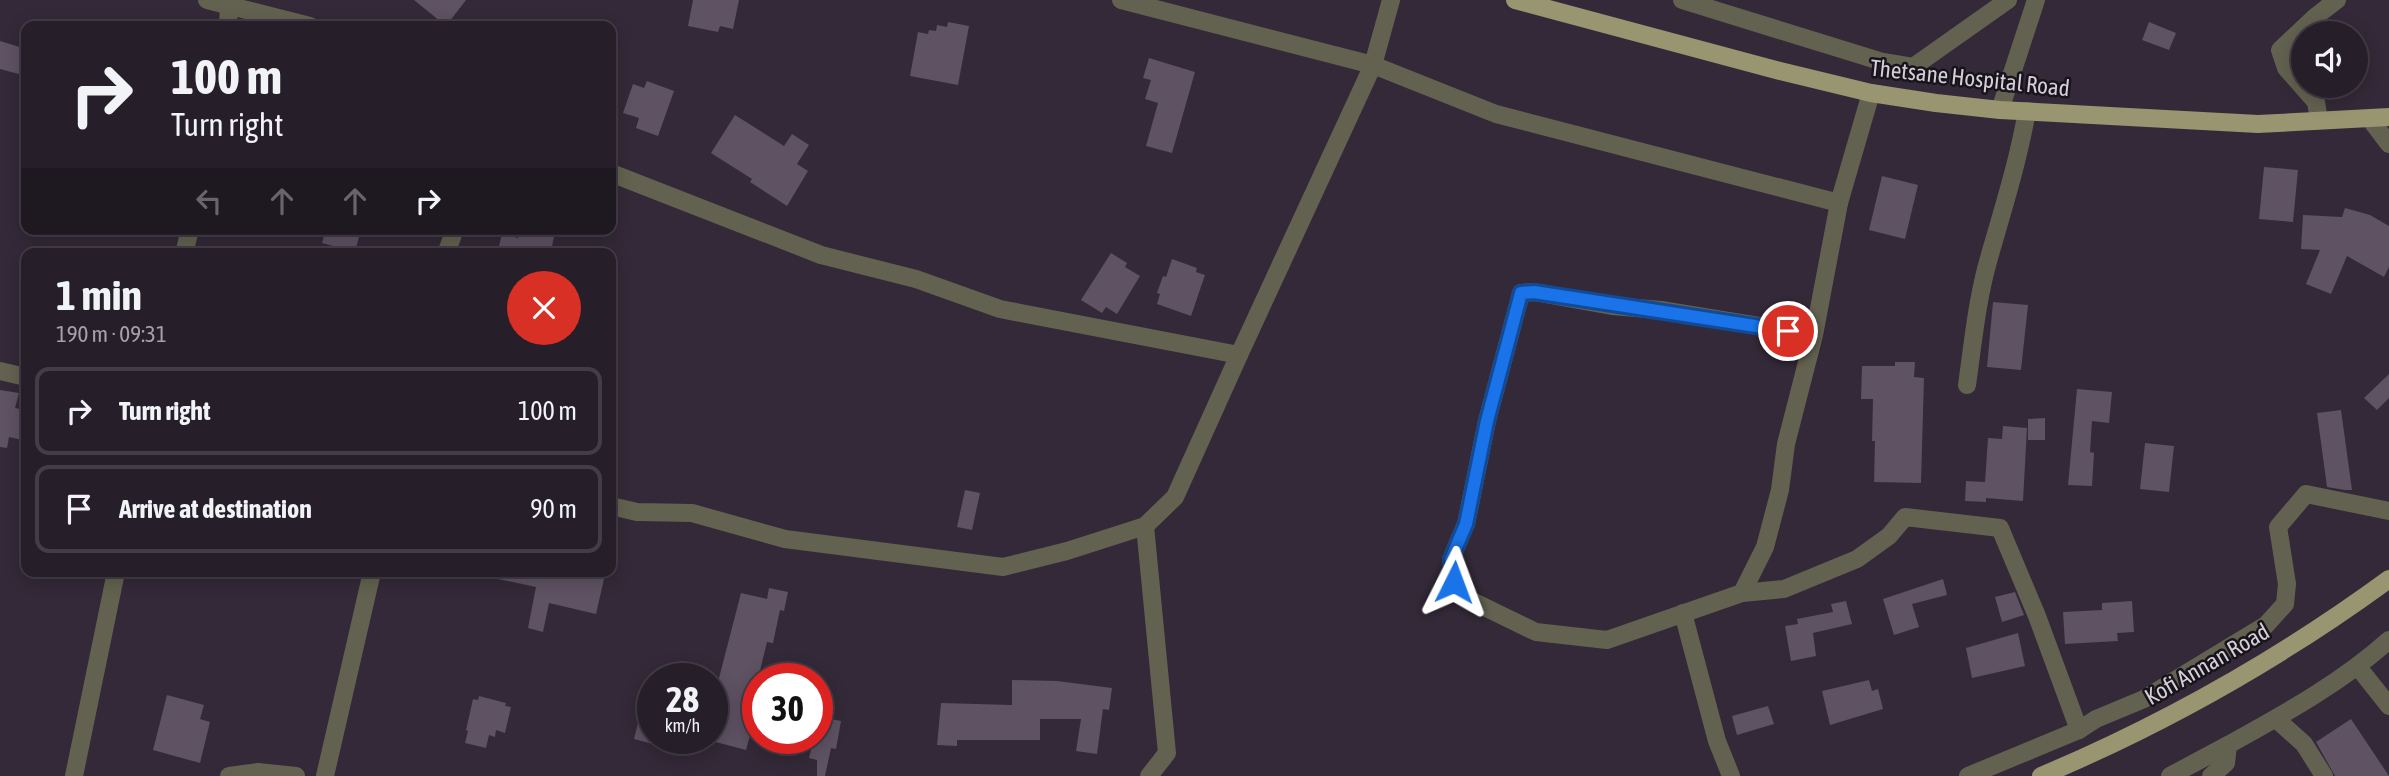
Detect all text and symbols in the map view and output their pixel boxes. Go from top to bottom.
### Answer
map controls [2291,21,2368,98]
button: sound [2291,21,2368,98]
text: 100 m [171,48,282,104]
icon: right [56,49,147,140]
street label: Thetsane Hospital Road [1869,55,2071,101]
text: Turn right [171,106,284,143]
icon: left [190,182,228,220]
icon: ahead [263,182,301,220]
icon: ahead [336,182,374,220]
icon: right [409,182,447,220]
text: 1 min [56,271,142,319]
button: close [507,271,581,345]
pin [1758,301,1818,361]
icon: arrive [1769,312,1807,350]
text: 190 m · 09:31 [56,321,167,347]
icon: right [60,392,98,430]
text: Turn right [119,396,210,426]
text: 100 m [518,396,577,426]
icon: arrive [60,490,98,528]
text: Arrive at destination [119,494,312,524]
text: 90 m [530,494,577,524]
position arrow [1417,545,1491,619]
street label: Kofi Annan Road [2140,618,2274,710]
speed limit sign: 30 [742,663,833,754]
text: 28 [666,679,699,719]
text: km/h [665,715,700,736]

